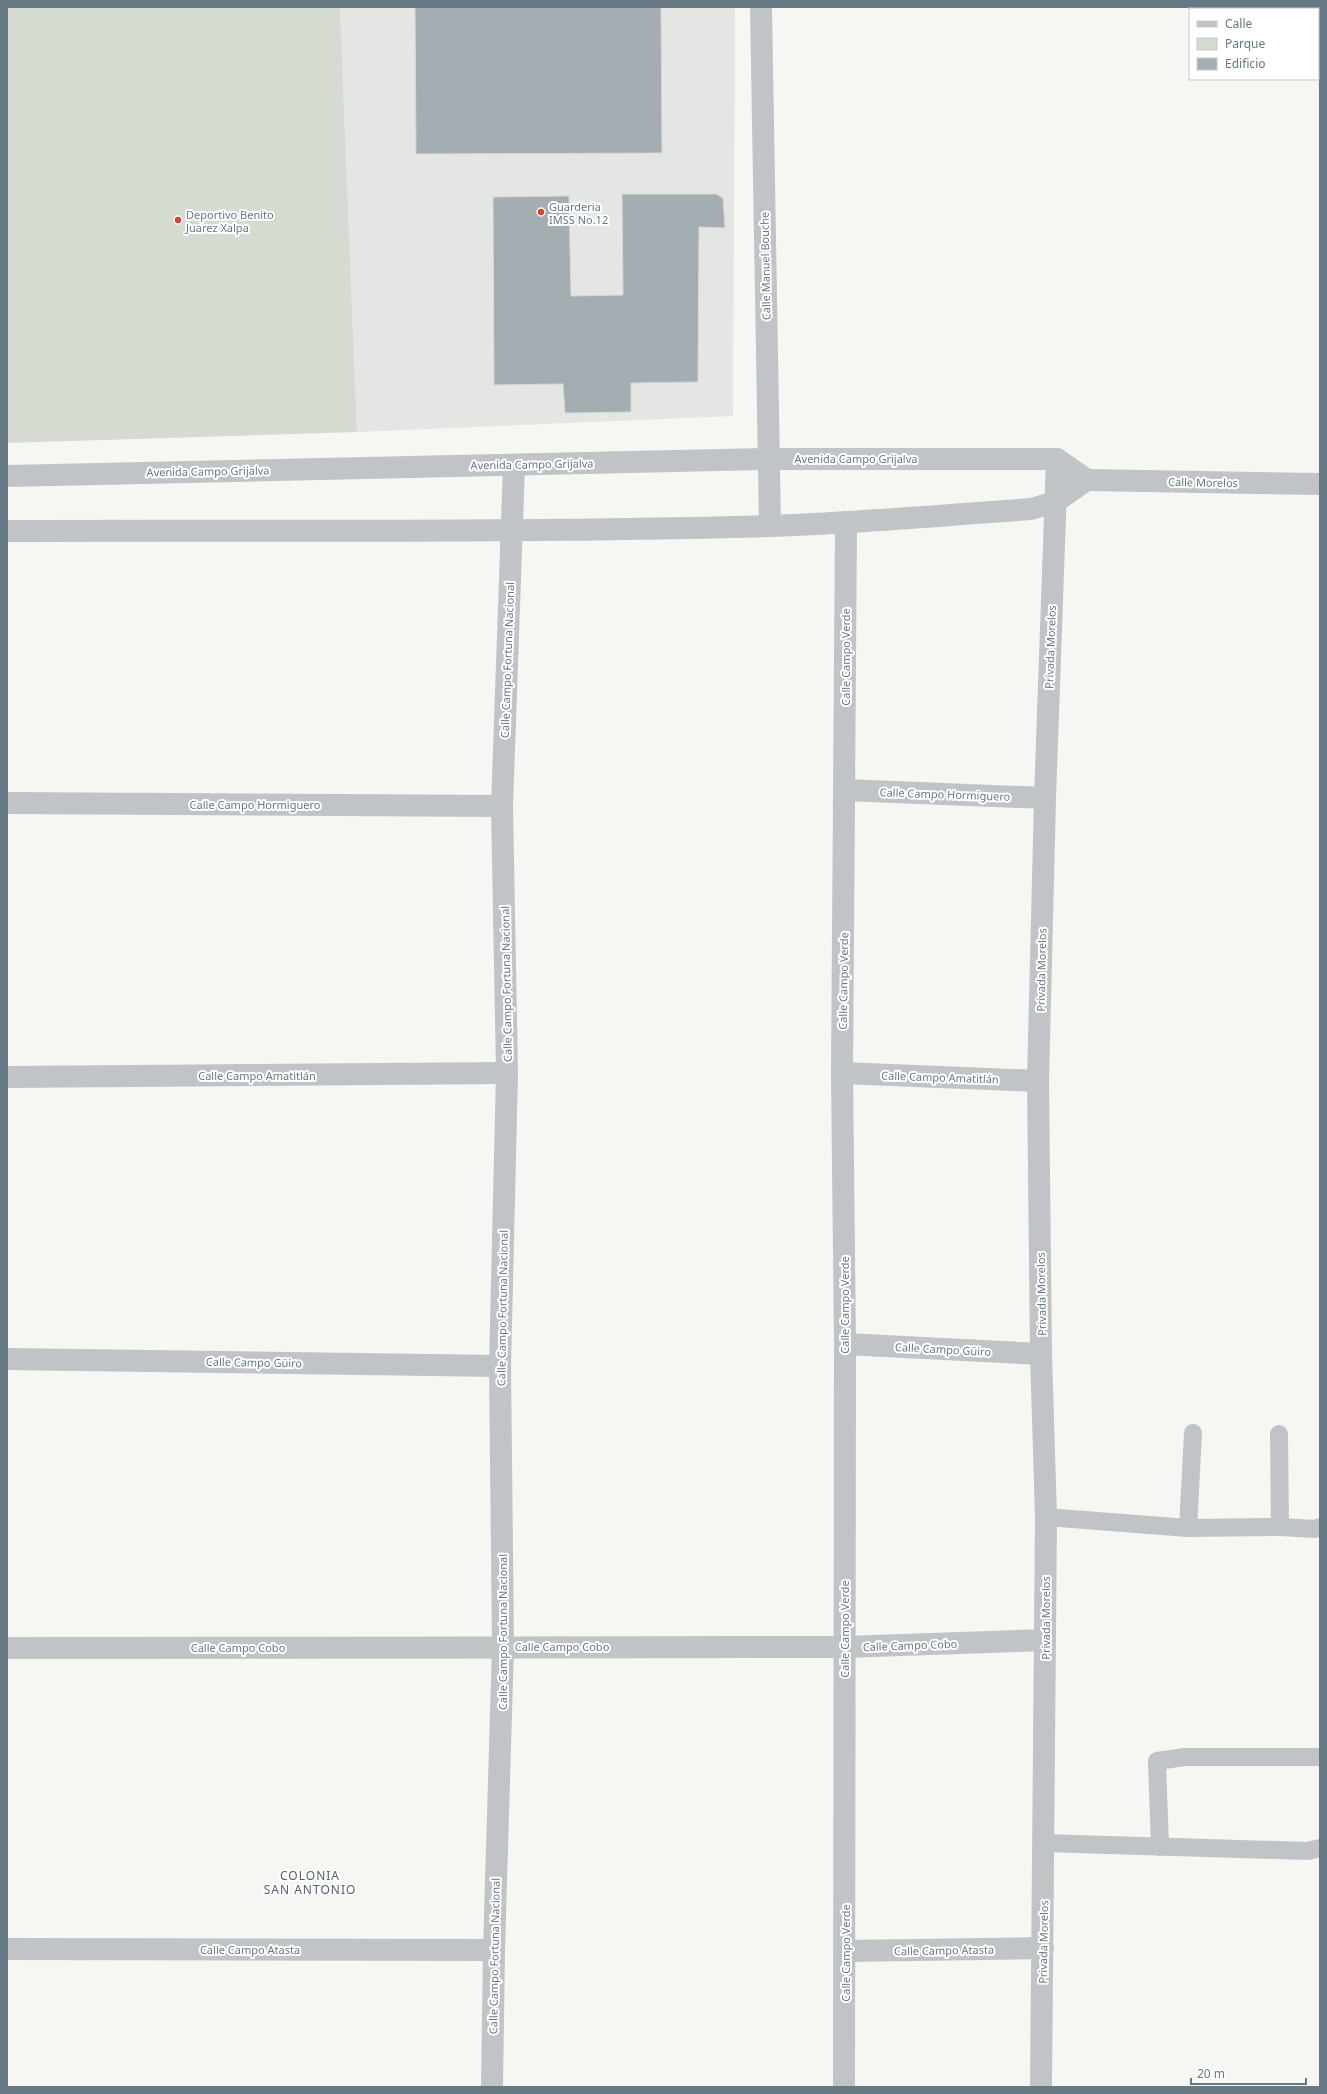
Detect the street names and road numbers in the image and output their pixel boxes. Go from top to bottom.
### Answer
street label: Calle Manuel Bouche [757,212,773,320]
street label: Avenida Campo Grijalva [795,451,917,466]
street label: Avenida Campo Grijalva [470,455,594,473]
street label: Avenida Campo Grijalva [146,462,270,480]
street label: Calle Morelos [1168,474,1238,490]
street label: Calle Campo Fortuna Nacional [497,582,517,738]
street label: Privada Morelos [1041,605,1059,689]
street label: Calle Campo Verde [838,608,853,706]
street label: Calle Campo Hormiguero [879,784,1011,804]
street label: Calle Campo Hormiguero [190,797,321,812]
street label: Calle Campo Fortuna Nacional [497,906,515,1062]
street label: Privada Morelos [1033,928,1049,1012]
street label: Calle Campo Verde [835,932,851,1030]
street label: Calle Campo Amatitlán [881,1067,999,1087]
street label: Calle Campo Amatitlán [198,1068,316,1083]
street label: Calle Campo Fortuna Nacional [493,1230,511,1386]
street label: Privada Morelos [1033,1252,1049,1336]
street label: Calle Campo Verde [837,1256,852,1354]
street label: Calle Campo Güiro [895,1339,992,1359]
street label: Calle Campo Güiro [206,1354,303,1370]
street label: Calle Campo Fortuna Nacional [495,1554,510,1710]
street label: Privada Morelos [1038,1576,1053,1660]
street label: Calle Campo Verde [837,1580,852,1678]
street label: Calle Campo Cobo [862,1636,958,1654]
street label: Calle Campo Cobo [515,1639,610,1654]
street label: Calle Campo Cobo [191,1640,286,1655]
street label: Calle Campo Fortuna Nacional [485,1878,503,2034]
street label: Privada Morelos [1035,1900,1051,1984]
street label: Calle Campo Verde [838,1904,853,2002]
street label: Calle Campo Atasta [200,1942,300,1957]
street label: Calle Campo Atasta [894,1942,994,1958]

